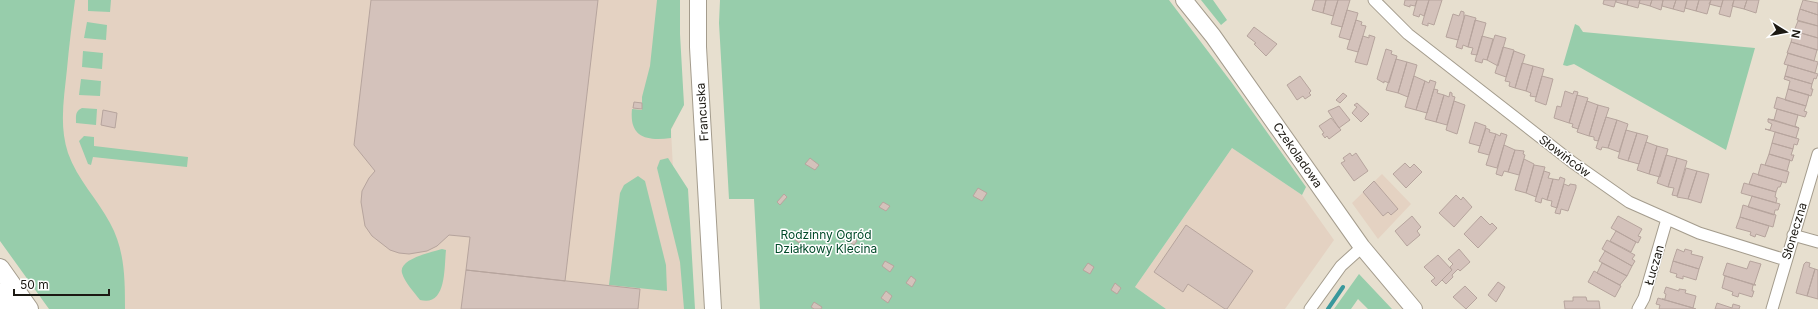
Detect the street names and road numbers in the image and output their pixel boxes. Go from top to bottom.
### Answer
street label: Francuska [692,82,712,142]
street label: Czekoladowa [1270,119,1326,191]
street label: Słowińców [1536,132,1594,180]
street label: Słoneczna [1778,201,1810,261]
street label: Łuczan [1641,243,1667,287]

